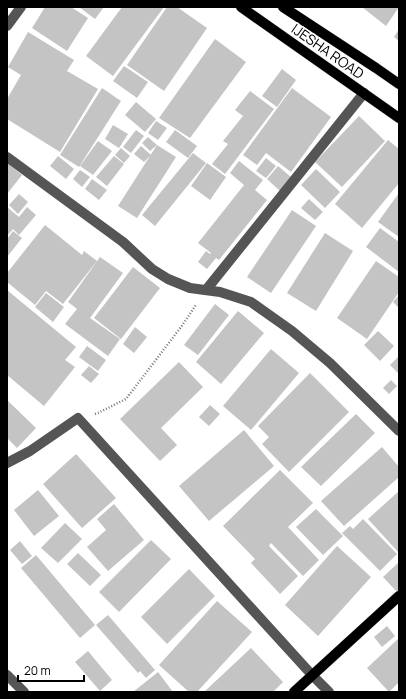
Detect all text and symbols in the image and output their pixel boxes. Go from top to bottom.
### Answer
street label: IJESHA ROAD [288,19,368,83]
scale bar [18,657,84,683]
text: 20 m [24,662,51,679]

